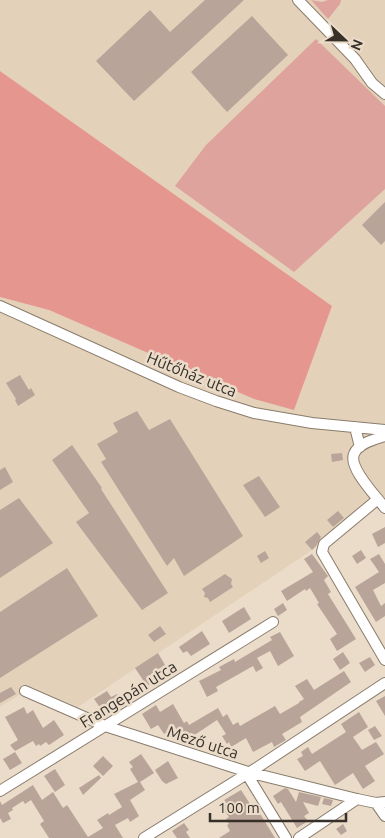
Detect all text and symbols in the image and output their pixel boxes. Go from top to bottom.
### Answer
north arrow [320,15,370,65]
text: N [348,37,366,53]
street label: Hűtőház utca [144,348,240,400]
street label: Frangepán utca [76,657,180,731]
street label: Mező utca [165,722,241,762]
scale bar [210,790,346,822]
text: 100 m [218,799,260,816]

